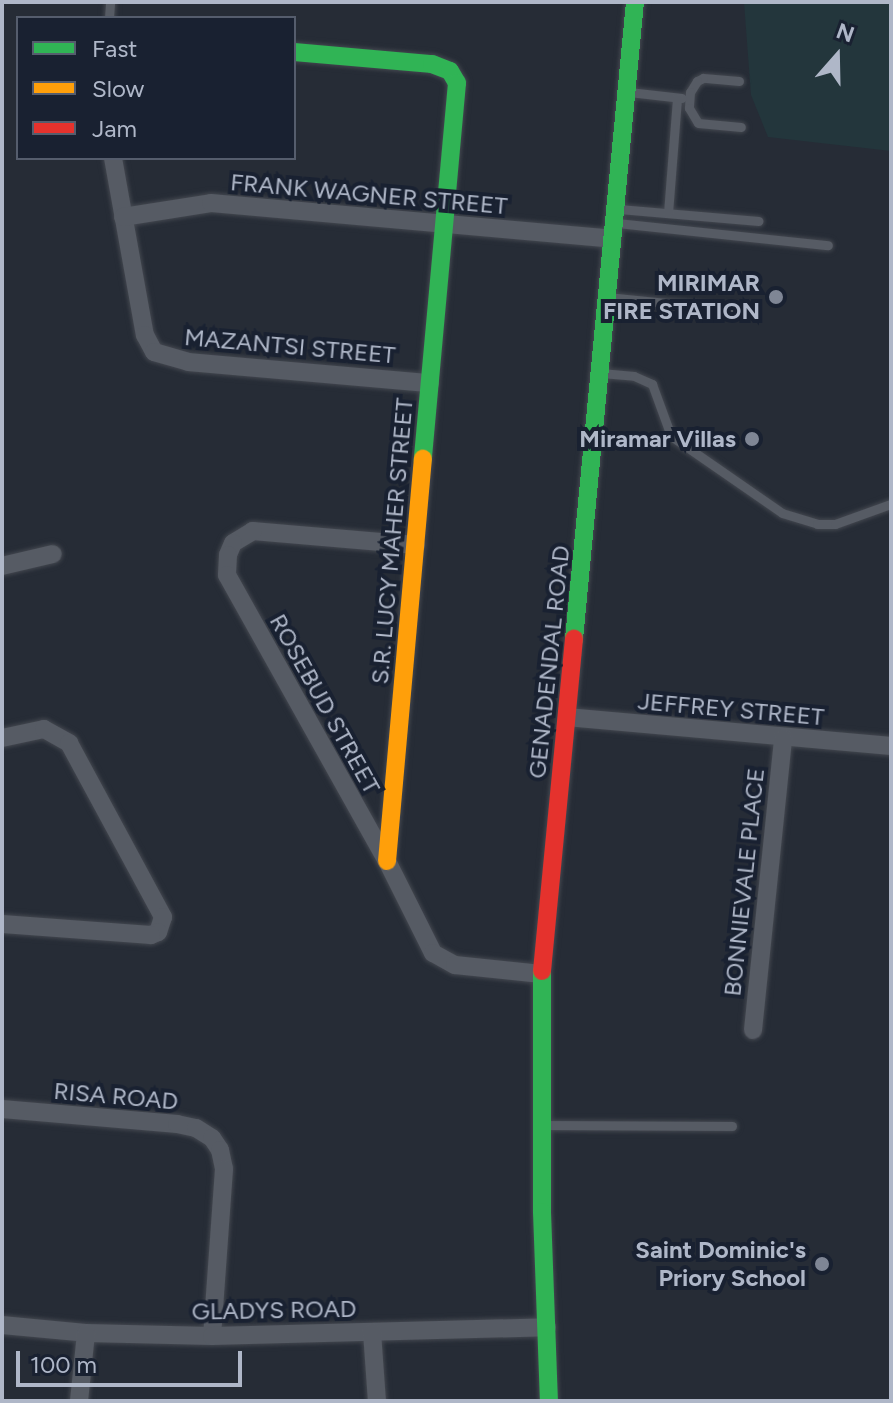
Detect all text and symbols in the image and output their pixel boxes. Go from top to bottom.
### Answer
legend [16,16,296,160]
north arrow [797,16,877,96]
text: N [833,17,858,49]
text: Fast [92,34,137,63]
text: Slow [92,74,144,103]
text: Jam [92,114,137,143]
street label: FRANK WAGNER STREET [229,168,509,220]
place label: MIRIMAR FIRE STATION [603,269,760,325]
marker: MIRIMAR FIRE STATION [767,288,785,306]
street label: MAZANTSI STREET [183,322,397,370]
street label: S.R. LUCY MAHER STREET [365,397,419,685]
place label: Miramar Villas [579,425,736,453]
marker: Miramar Villas [743,430,761,448]
street label: GENADENDAL ROAD [522,544,576,780]
street label: ROSEBUD STREET [264,609,386,799]
street label: JEFFREY STREET [637,687,825,731]
street label: BONNIEVALE PLACE [718,767,770,997]
street label: RISA ROAD [53,1076,179,1116]
place label: Saint Dominic's Priory School [635,1236,806,1292]
marker: Saint Dominic's Priory School [813,1255,831,1273]
street label: GLADYS ROAD [191,1294,357,1326]
scale bar [20,1335,246,1385]
text: 100 m [30,1350,97,1379]

